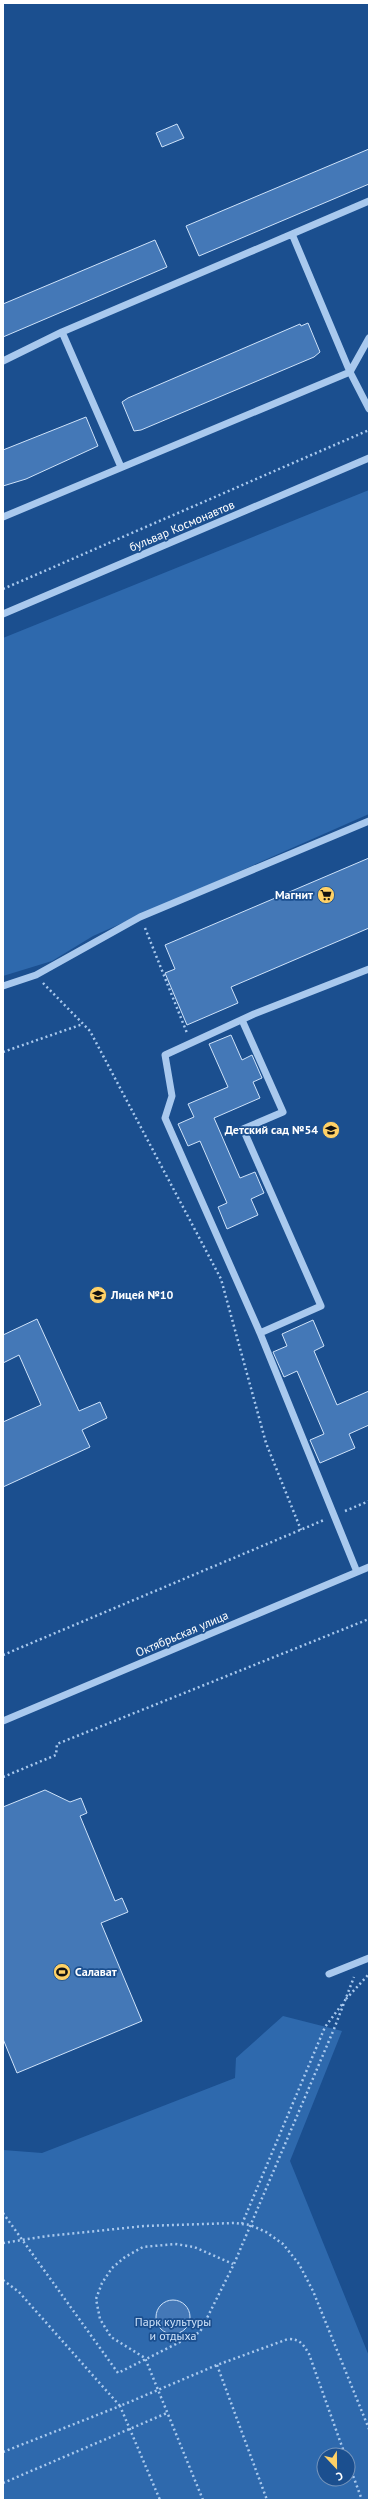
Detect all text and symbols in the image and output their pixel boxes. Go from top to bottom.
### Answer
street label: бульвар Космонавтов [127,497,237,555]
supermarket icon: Магнит [316,885,336,905]
place label: Магнит [275,887,313,902]
school or university icon: Детский сад №54 [321,1120,341,1140]
place label: Детский сад №54 [225,1122,318,1137]
school or university icon: Лицей №10 [88,1285,108,1305]
place label: Лицей №10 [110,1287,174,1302]
street label: Октябрьская улица [133,1607,230,1660]
sports icon: Салават [52,1962,72,1982]
place label: Салават [75,1964,117,1979]
park label: Парк культуры и отдыха [135,2314,211,2343]
north arrow [316,2447,356,2487]
text: С [334,2469,345,2484]

